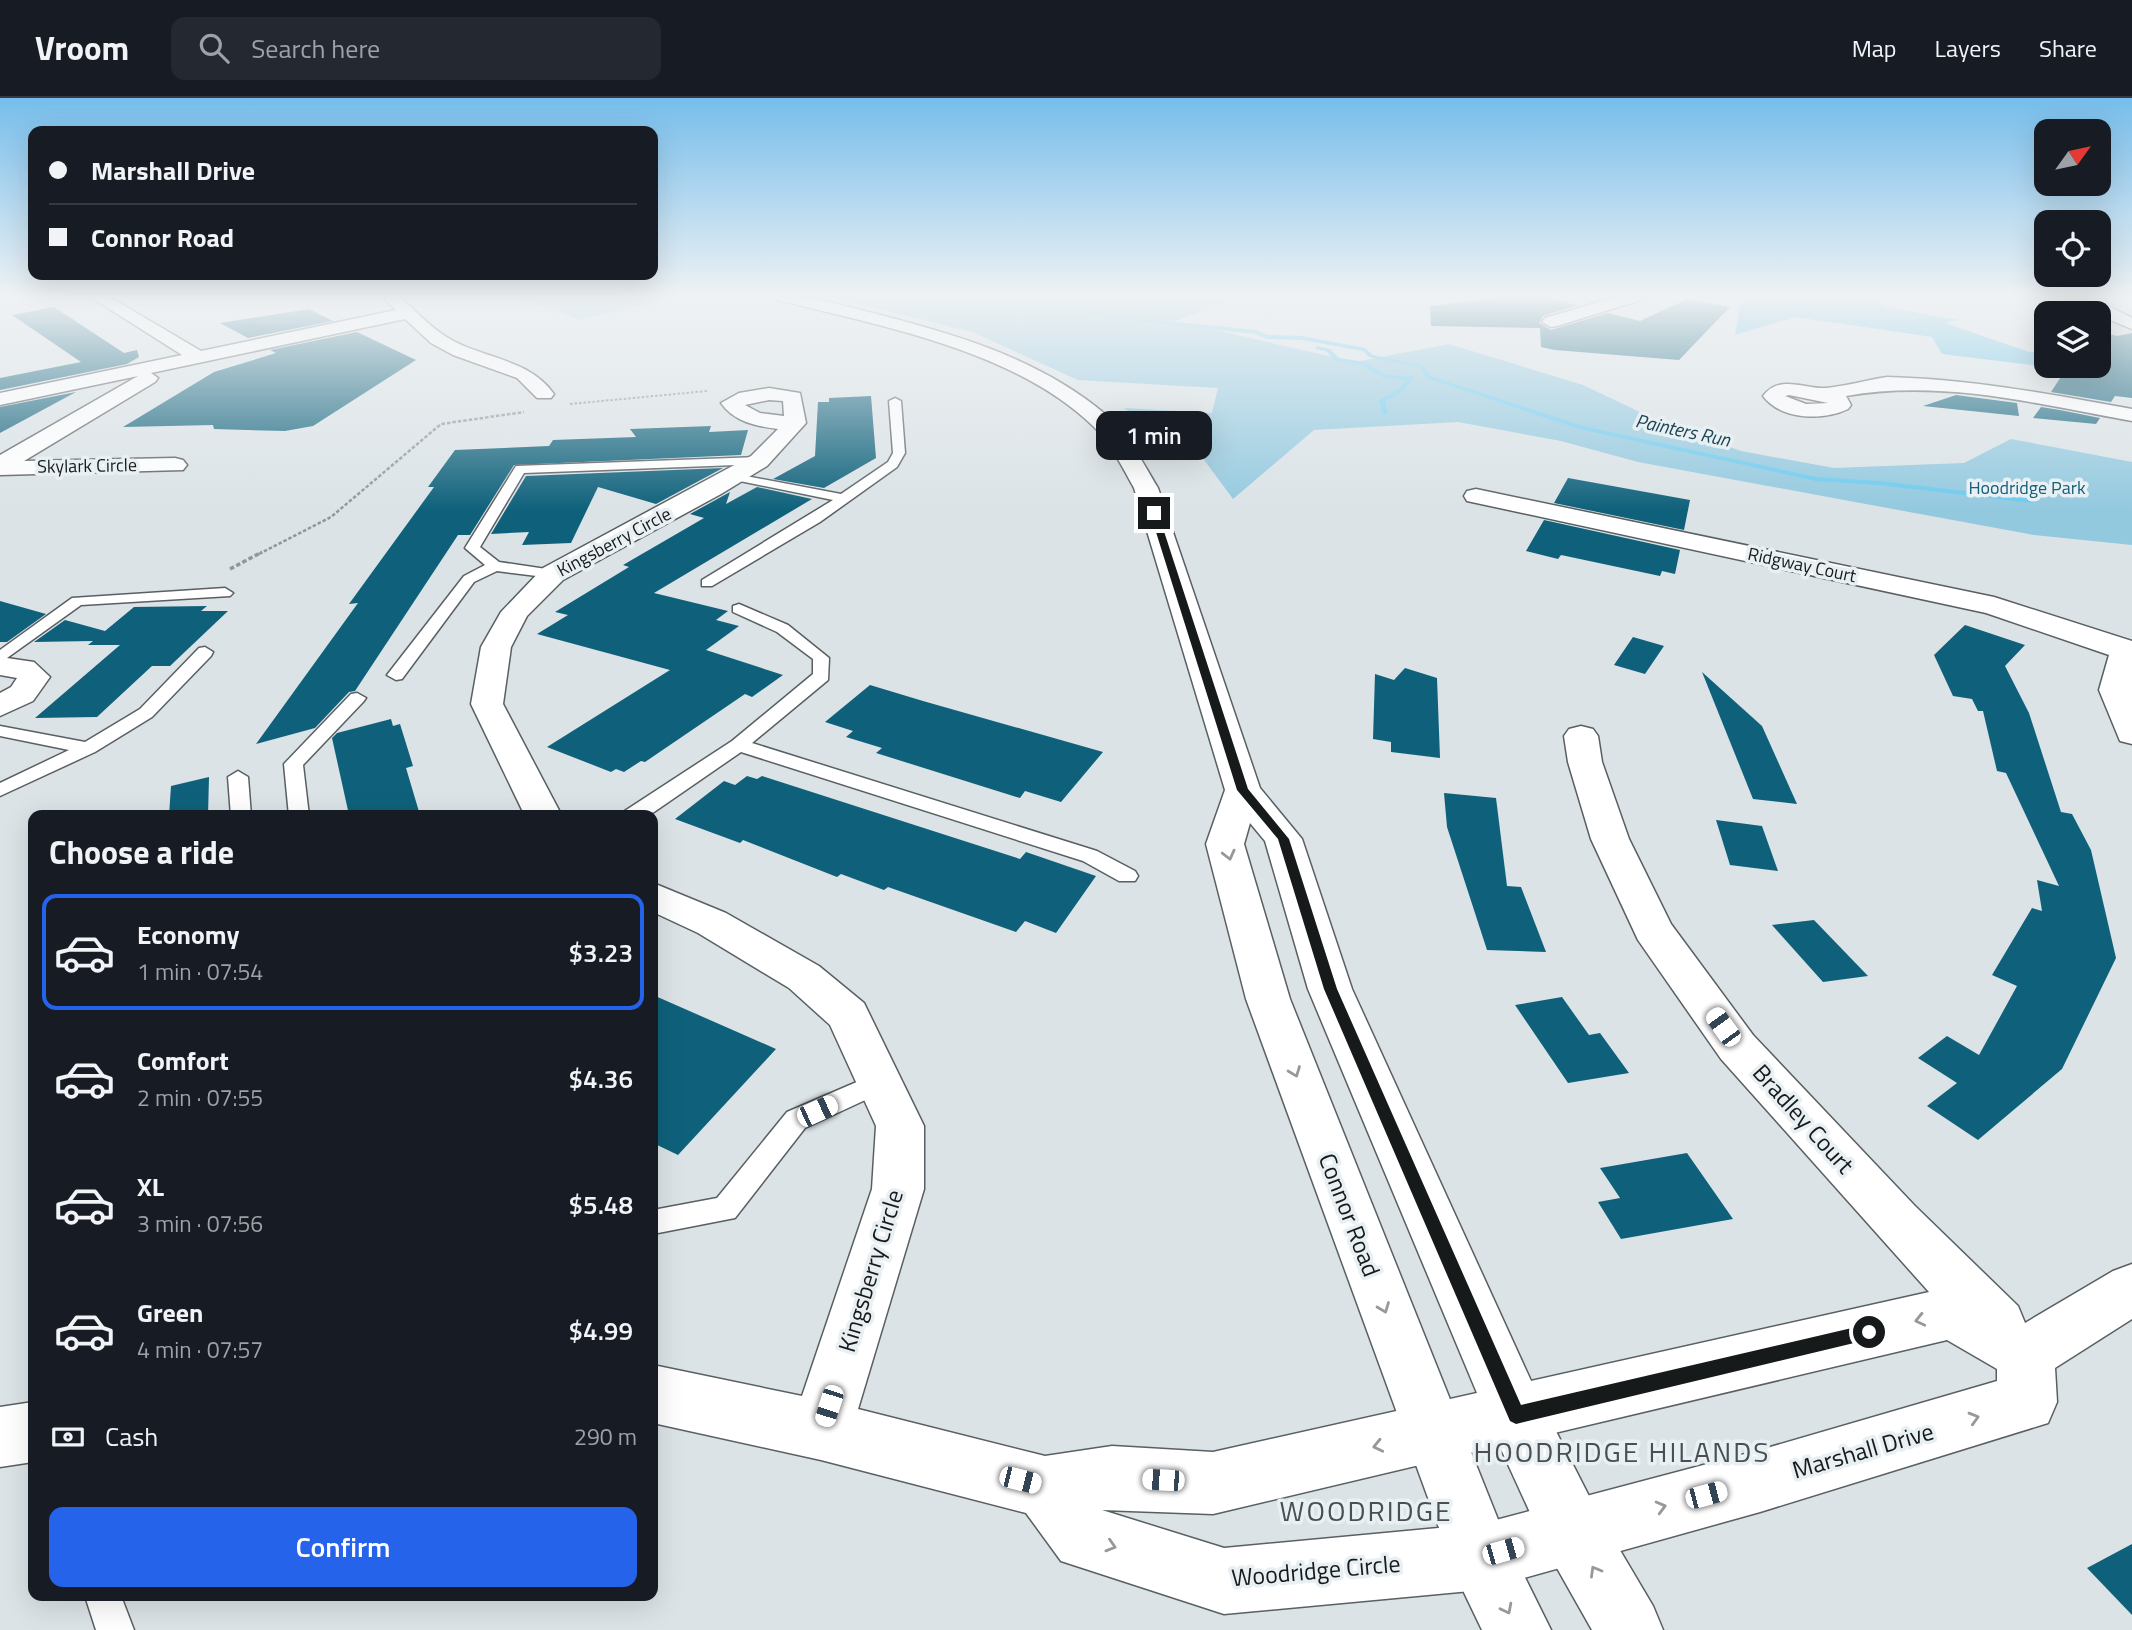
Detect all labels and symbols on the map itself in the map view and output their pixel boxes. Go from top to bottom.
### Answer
north arrow [2034,119,2110,196]
water label: Painters Run [1633,405,1734,454]
callout: 1 min [1096,412,1212,460]
street label: Skylark Circle [37,451,137,480]
park label: Hoodridge Park [1968,474,2086,501]
route end [1138,497,1170,529]
street label: Kingsberry Circle [552,500,676,583]
street label: Ridgway Court [1745,540,1859,589]
one-way arrow [1221,849,1235,861]
car [1703,1004,1744,1050]
street label: Bradley Court [1744,1055,1863,1182]
one-way arrow [1287,1066,1301,1078]
car [794,1093,841,1129]
street label: Connor Road [1310,1148,1390,1282]
street label: Kingsberry Circle [828,1185,912,1356]
one-way arrow [1376,1301,1390,1313]
one-way arrow [1914,1312,1926,1326]
route start [1853,1316,1885,1348]
car [813,1383,846,1429]
one-way arrow [1968,1411,1980,1426]
street label: Marshall Drive [1788,1413,1938,1487]
district label: HOODRIDGE HILANDS [1473,1430,1771,1473]
one-way arrow [1372,1438,1384,1452]
car [998,1465,1043,1495]
car [1142,1468,1185,1492]
car [1683,1479,1730,1511]
district label: WOODRIDGE [1280,1489,1452,1532]
one-way arrow [1655,1501,1667,1515]
car [1480,1535,1527,1567]
one-way arrow [1105,1538,1117,1553]
street label: Woodridge Circle [1230,1545,1402,1595]
one-way arrow [1590,1566,1603,1578]
one-way arrow [1498,1602,1512,1614]

